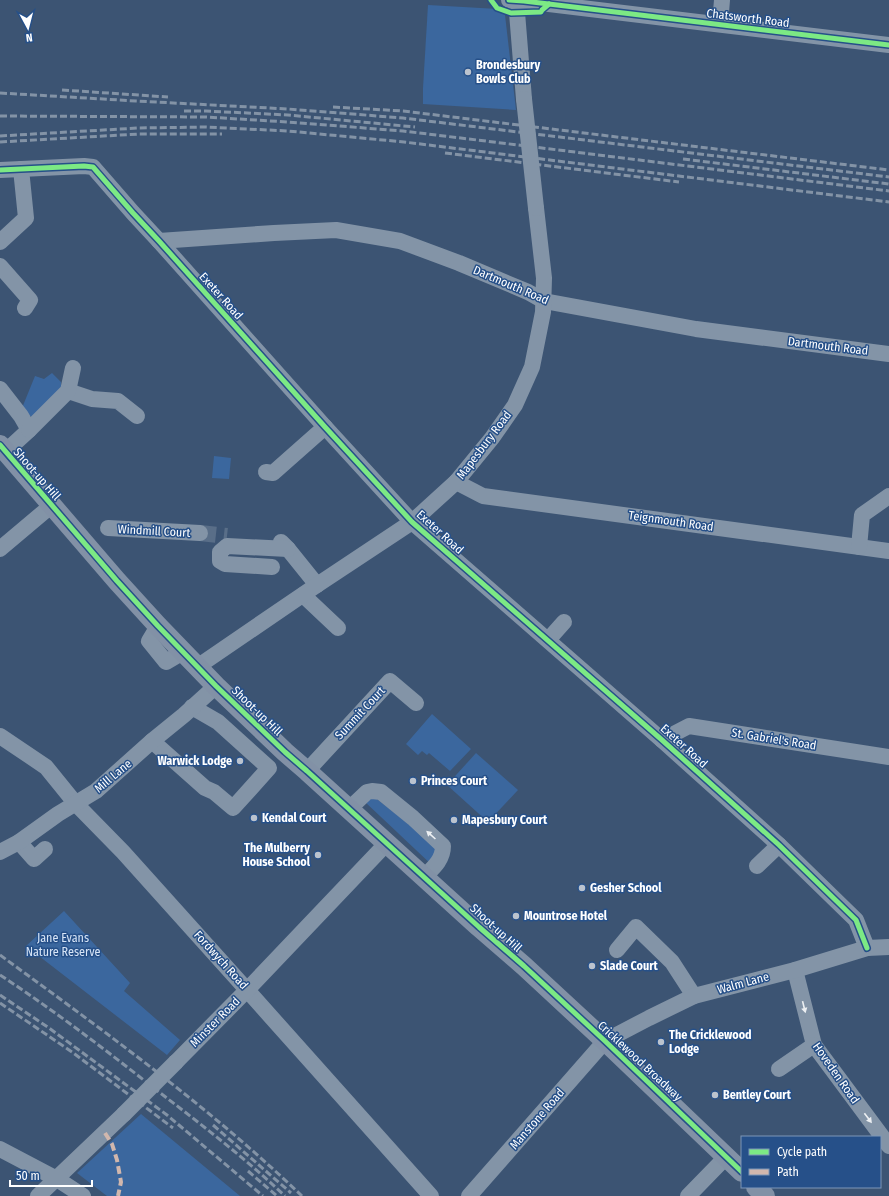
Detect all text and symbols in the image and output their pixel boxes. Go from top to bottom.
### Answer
street label: Chatsworth Road [706,6,790,30]
north arrow [8,8,48,48]
text: N [25,31,33,44]
place label: Brondesbury Bowls Club [476,58,540,86]
marker: Brondesbury Bowls Club [463,67,473,77]
street label: Dartmouth Road [471,263,551,307]
street label: Exeter Road [196,270,246,322]
street label: Dartmouth Road [787,334,869,358]
street label: Mapesbury Road [454,408,514,482]
street label: Shoot-up Hill [10,445,64,503]
street label: Exeter Road [414,507,466,557]
street label: Teignmouth Road [628,508,714,534]
street label: Windmill Court [117,522,191,540]
street label: Shoot-up Hill [229,683,285,739]
street label: Summit Court [332,684,388,742]
street label: Exeter Road [658,721,710,771]
street label: St. Gabriel's Road [731,725,817,753]
place label: Warwick Lodge [157,754,232,768]
street label: Mill Lane [92,756,134,796]
marker: Warwick Lodge [235,756,245,766]
place label: Princes Court [421,774,488,788]
marker: Princes Court [408,776,418,786]
place label: Kendal Court [262,811,327,825]
marker: Kendal Court [249,813,259,823]
place label: Mapesbury Court [462,813,548,827]
marker: Mapesbury Court [449,815,459,825]
one-way arrow [426,831,436,840]
place label: The Mulberry House School [242,841,311,869]
marker: The Mulberry House School [313,850,323,860]
place label: Gesher School [590,881,662,895]
marker: Gesher School [577,883,587,893]
street label: Shoot-up Hill [467,901,525,955]
place label: Mountrose Hotel [524,909,608,923]
marker: Mountrose Hotel [511,911,521,921]
street label: Fordwych Road [191,928,251,992]
park label: Jane Evans Nature Reserve [26,931,100,959]
place label: Slade Court [600,959,659,973]
marker: Slade Court [587,961,597,971]
street label: Walm Lane [716,969,770,997]
street label: Minster Road [187,994,243,1050]
one-way arrow [802,1001,808,1014]
street label: Cricklewood Broadway [595,1018,686,1104]
place label: The Cricklewood Lodge [669,1028,752,1056]
marker: The Cricklewood Lodge [656,1037,666,1047]
street label: Hoveden Road [810,1040,862,1106]
street label: Manstone Road [507,1086,567,1152]
place label: Bentley Court [723,1088,792,1102]
marker: Bentley Court [710,1090,720,1100]
one-way arrow [864,1113,872,1124]
legend [741,1136,881,1188]
text: Cycle path [777,1145,827,1159]
scale bar [10,1162,92,1188]
text: Path [777,1165,799,1179]
text: 50 m [16,1169,40,1183]

